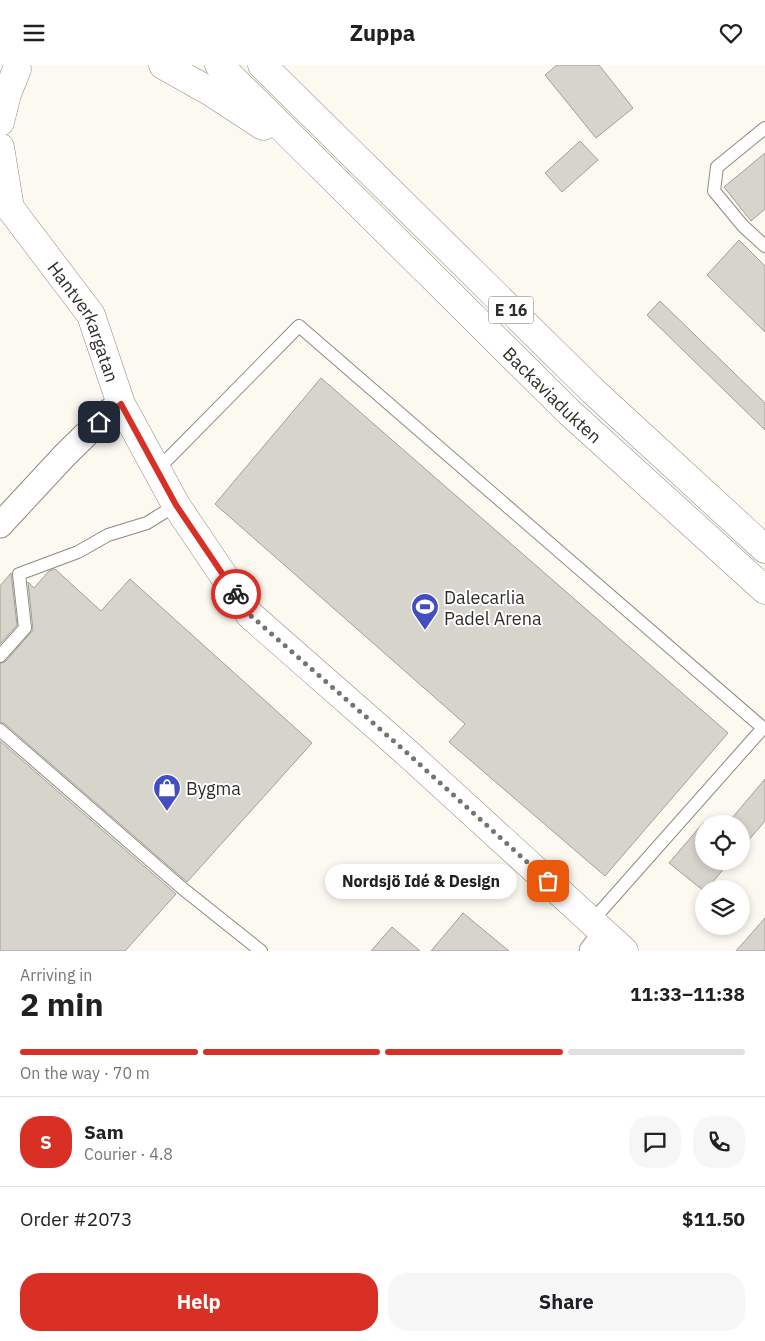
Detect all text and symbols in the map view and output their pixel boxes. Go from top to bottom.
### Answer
text: Zuppa [350,18,415,47]
icon: menu [20,19,48,47]
icon: heart [717,19,745,47]
street label: Hantverkargatan [43,257,124,385]
road number: E 16 [488,297,534,323]
street label: Backaviadukten [498,342,607,448]
pin [78,401,120,443]
icon: home [85,408,113,436]
courier [211,569,261,619]
icon: bike [222,580,250,608]
place label: Dalecarlia Padel Arena [444,586,542,630]
sports icon: Dalecarlia Padel Arena [410,592,440,631]
shop icon: Bygma [152,773,182,812]
place label: Bygma [186,777,241,800]
map controls [695,815,750,935]
button: locate [695,815,750,870]
pin [527,860,569,902]
callout: Nordsjö Idé & Design [326,863,518,899]
icon: bag [534,867,562,895]
text: Nordsjö Idé & Design [342,871,500,891]
button: layers [695,880,750,935]
text: Arriving in [20,965,92,985]
text: 11:33–11:38 [630,982,745,1006]
text: 2 min [20,983,104,1025]
text: On the way · 70 m [20,1063,150,1083]
button: chat [629,1116,681,1168]
button: phone [693,1116,745,1168]
text: Sam [84,1120,124,1144]
text: S [40,1130,52,1154]
text: Courier · 4.8 [84,1144,173,1164]
text: Order #2073 [20,1207,132,1231]
text: $11.50 [682,1207,745,1231]
button: Help [20,1273,378,1331]
button: Share [388,1273,745,1331]

